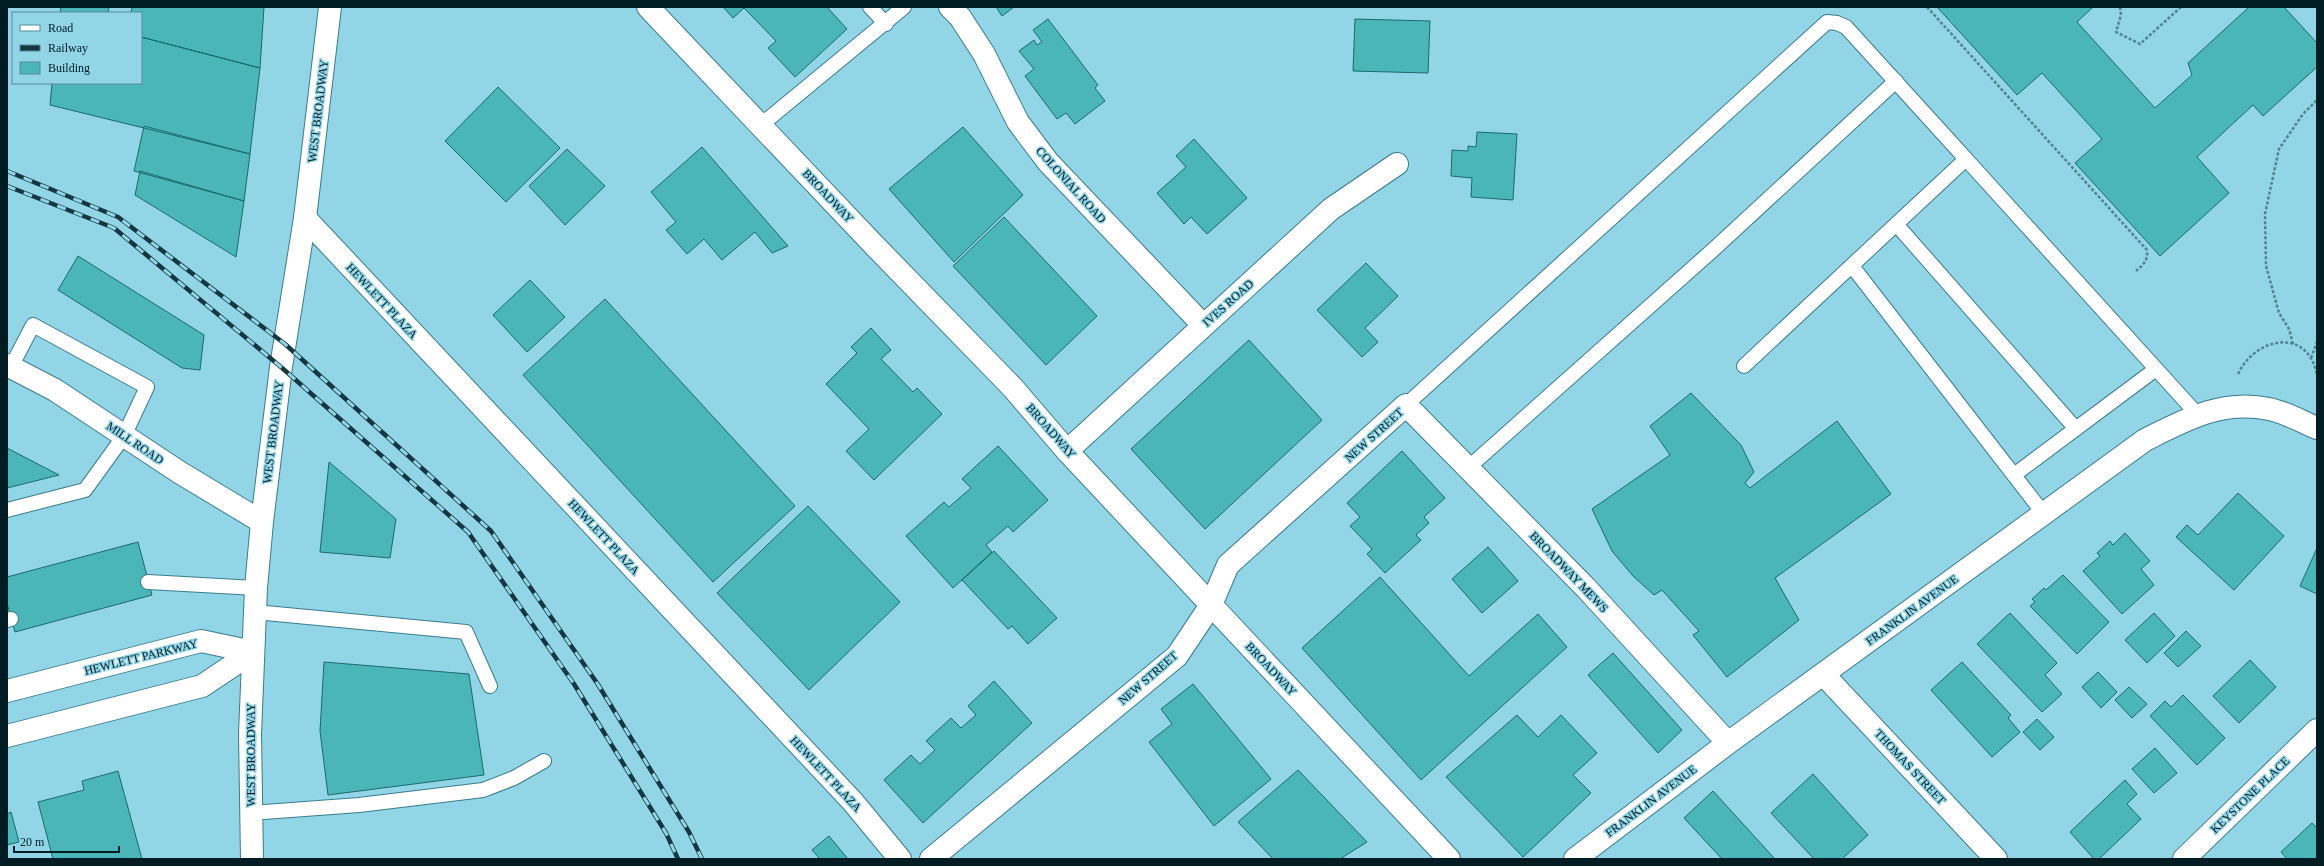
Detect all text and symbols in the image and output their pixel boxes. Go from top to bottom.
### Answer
legend [12,12,142,84]
text: Road [48,21,73,35]
text: Railway [48,41,88,55]
street label: WEST BROADWAY [305,58,331,163]
text: Building [48,61,90,75]
street label: COLONIAL ROAD [1033,144,1109,226]
street label: BROADWAY [800,166,857,226]
street label: HEWLETT PLAZA [343,260,421,342]
street label: IVES ROAD [1200,276,1257,330]
street label: WEST BROADWAY [260,379,286,484]
street label: BROADWAY [1023,401,1079,462]
street label: NEW STREET [1342,405,1407,465]
street label: MILL ROAD [104,419,166,467]
street label: HEWLETT PLAZA [565,496,643,578]
street label: BROADWAY MEWS [1527,529,1611,615]
street label: FRANKLIN AVENUE [1863,572,1961,648]
street label: HEWLETT PARKWAY [83,636,200,678]
street label: BROADWAY [1243,639,1300,699]
street label: NEW STREET [1115,648,1181,708]
street label: WEST BROADWAY [244,703,258,807]
street label: THOMAS STREET [1872,727,1949,808]
street label: HEWLETT PLAZA [787,733,865,815]
street label: KEYSTONE PLACE [2208,754,2292,836]
street label: FRANKLIN AVENUE [1603,762,1699,840]
scale bar [14,828,119,854]
text: 20 m [20,835,45,849]

